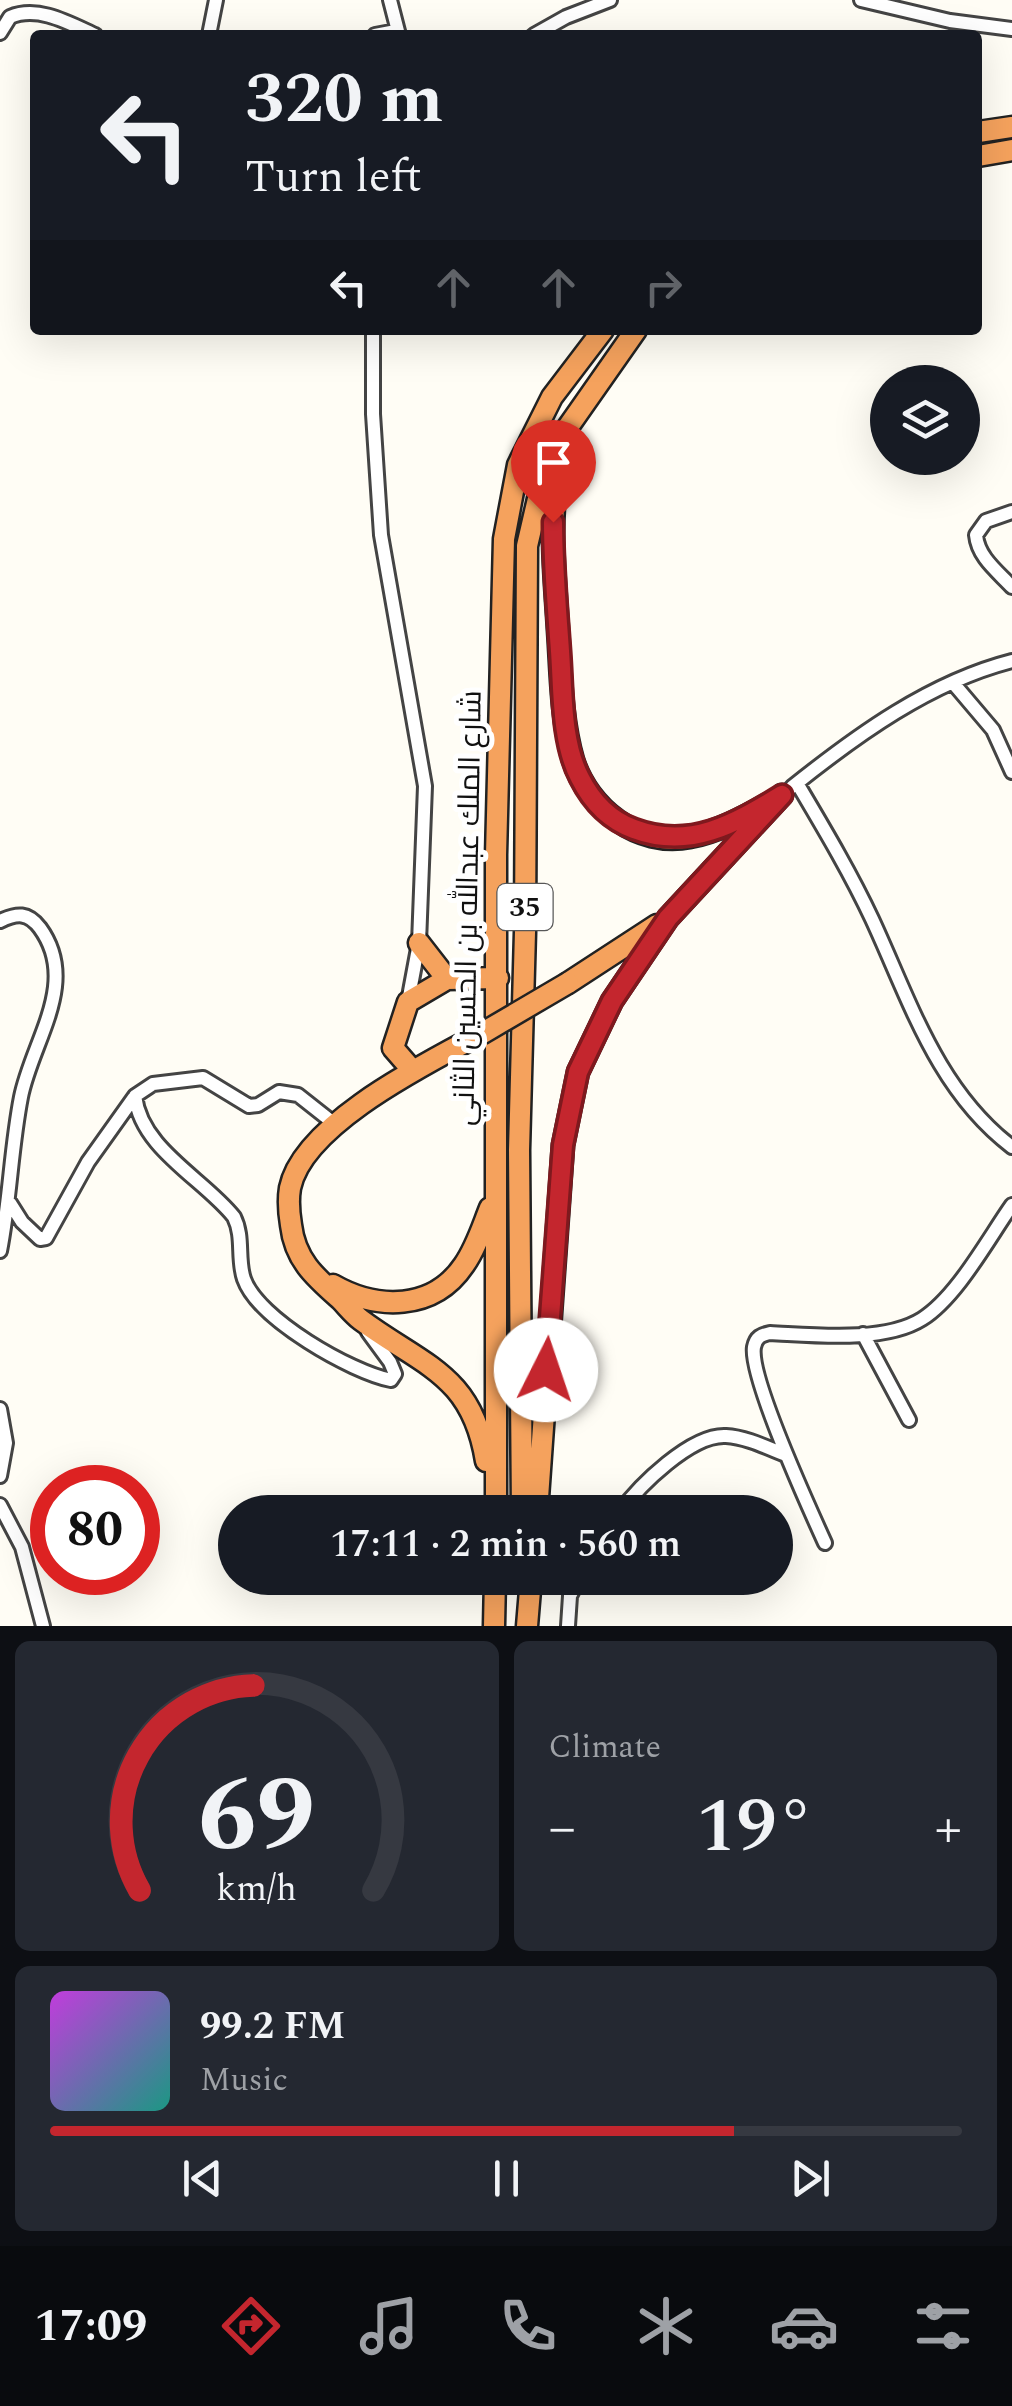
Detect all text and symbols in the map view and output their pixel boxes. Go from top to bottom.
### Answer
text: 320 m [245,47,443,153]
icon: left [80,70,210,200]
text: Turn left [245,143,422,212]
icon: left [321,260,376,315]
icon: ahead [426,260,481,315]
icon: ahead [531,260,586,315]
icon: right [636,260,691,315]
map controls [870,365,980,475]
button: layers [870,365,980,475]
pin [511,420,596,523]
icon: arrive [526,435,581,490]
street label: شارع الملك عبدالله بن الحسين الثاني [441,690,495,1126]
road number: 35 [498,884,552,930]
position arrow [494,1318,598,1422]
speed limit sign: 80 [30,1465,160,1595]
text: 17:11 · 2 min · 560 m [330,1516,681,1574]
text: Climate [549,1723,661,1772]
text: 69 [198,1738,315,1896]
text: 19° [696,1771,814,1885]
text: − [549,1787,576,1870]
text: + [934,1787,962,1870]
text: km/h [217,1862,297,1917]
text: 99.2 FM [200,1998,345,2056]
text: Music [200,2056,288,2105]
icon: previous [175,2151,230,2206]
icon: pause [479,2151,534,2206]
icon: next [783,2151,838,2206]
icon: directions [216,2291,286,2361]
icon: music [354,2291,424,2361]
icon: phone [493,2291,563,2361]
icon: climate [631,2291,701,2361]
icon: car [769,2291,839,2361]
icon: filters [908,2291,978,2361]
text: 17:09 [34,2292,147,2361]

